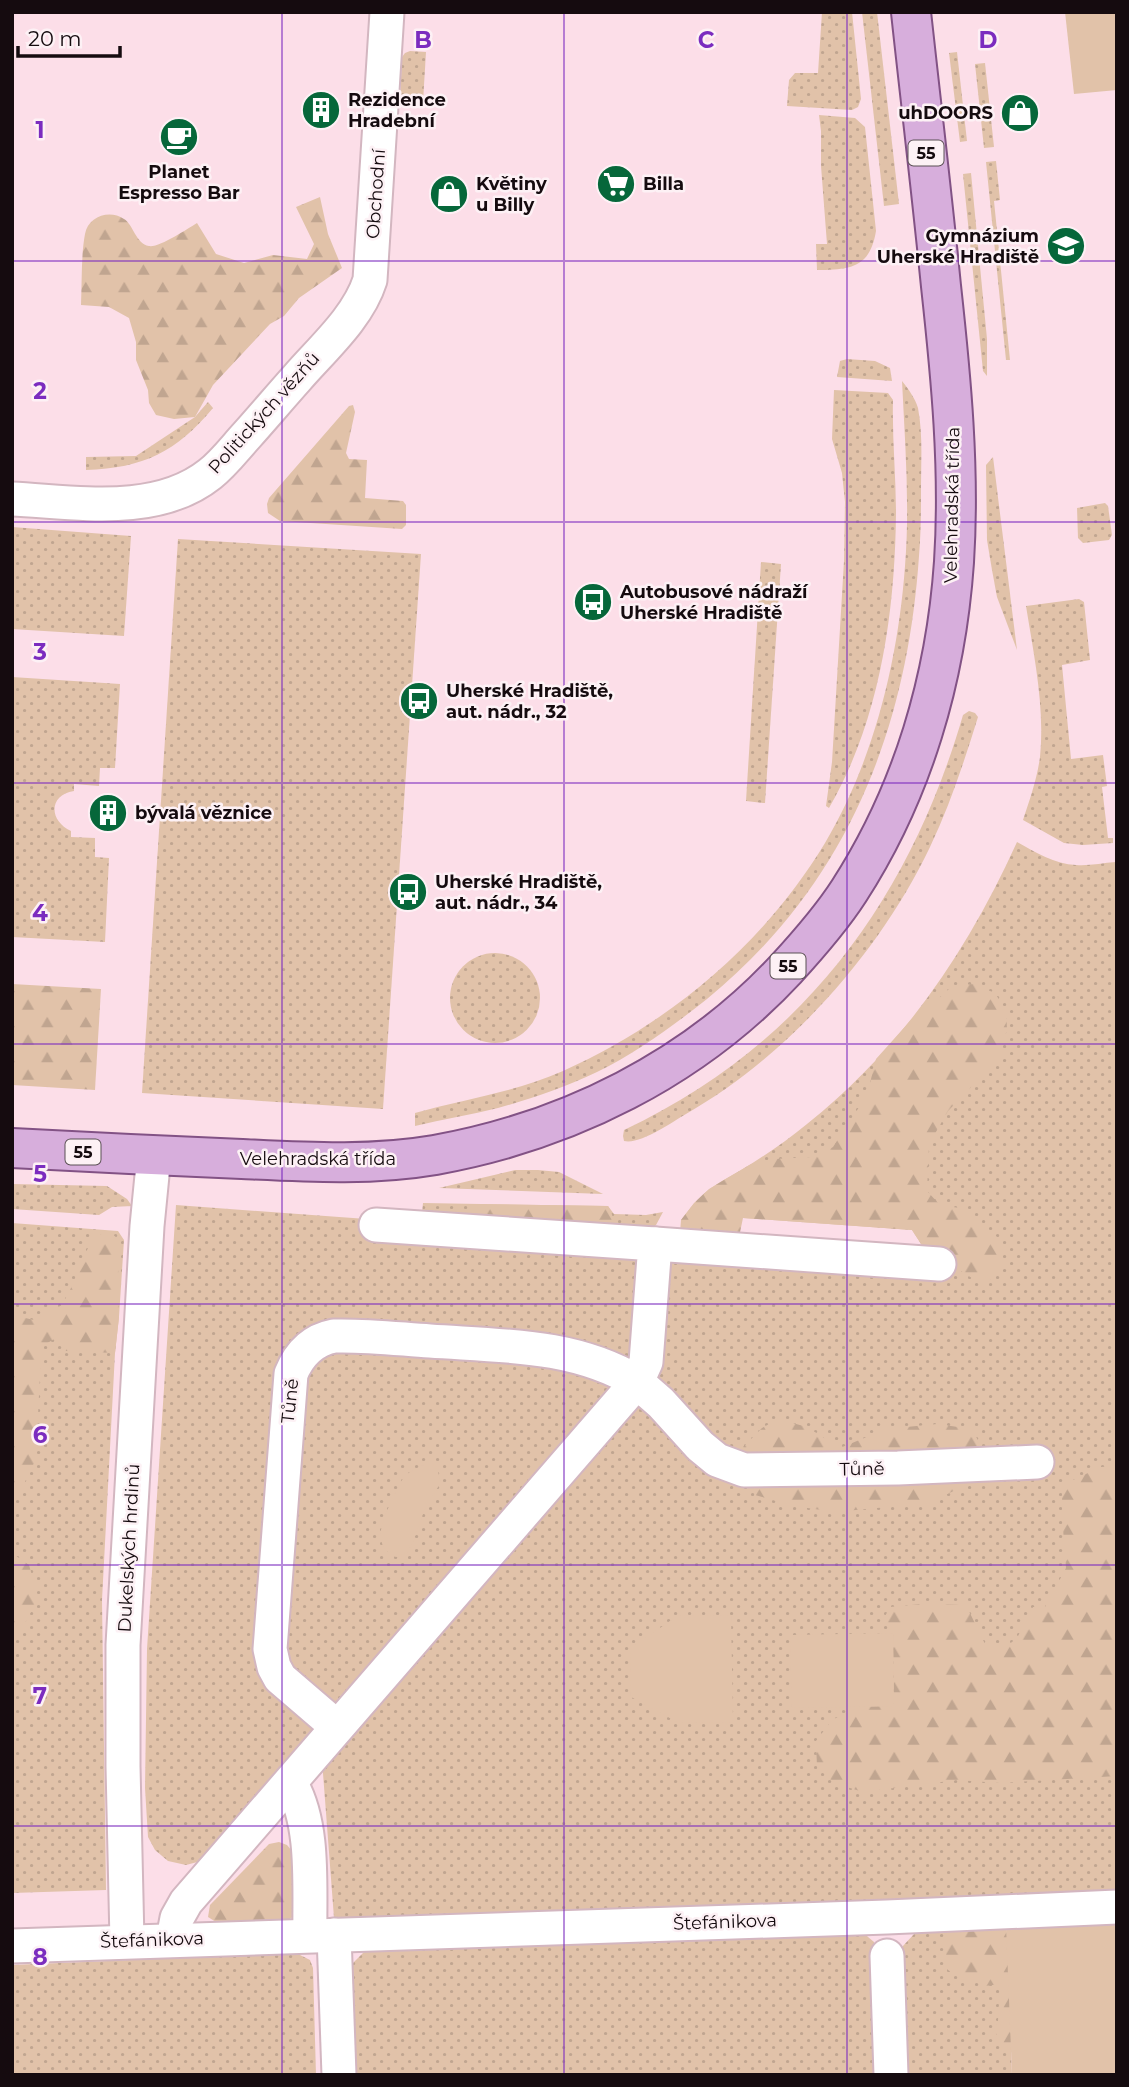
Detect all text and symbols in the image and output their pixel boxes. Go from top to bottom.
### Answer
scale bar [18,14,119,58]
text: 20 m [28,26,82,51]
text: B [414,26,432,54]
text: C [698,26,715,54]
text: D [979,26,998,54]
building icon: Rezidence Hradební [300,89,342,131]
place label: Rezidence Hradební [348,89,446,132]
shop icon: uhDOORS [999,92,1041,134]
place label: uhDOORS [898,102,993,124]
text: 1 [35,116,45,144]
cafe icon: Planet Espresso Bar [158,116,200,158]
road number: 55 [908,140,944,166]
street label: Obchodní [362,147,390,240]
place label: Planet Espresso Bar [118,161,240,204]
supermarket icon: Billa [595,163,637,205]
shop icon: Květiny u Billy [428,173,470,215]
place label: Květiny u Billy [476,173,547,216]
place label: Billa [643,173,684,195]
place label: Gymnázium Uherské Hradiště [877,225,1039,268]
school or university icon: Gymnázium Uherské Hradiště [1045,225,1087,267]
street label: Politických vězňů [204,348,324,478]
text: 2 [33,377,47,405]
street label: Velehradská třída [940,427,964,583]
bus stop icon: Autobusové nádraží Uherské Hradiště [572,581,614,623]
place label: Autobusové nádraží Uherské Hradiště [619,581,809,624]
text: 3 [32,638,47,666]
bus stop icon: Uherské Hradiště, aut. nádr., 32 [398,680,440,722]
place label: Uherské Hradiště, aut. nádr., 32 [446,680,613,723]
building icon: bývalá věznice [87,792,129,834]
place label: bývalá věznice [135,802,272,824]
bus stop icon: Uherské Hradiště, aut. nádr., 34 [387,871,429,913]
place label: Uherské Hradiště, aut. nádr., 34 [435,871,602,914]
text: 4 [32,899,48,927]
road number: 55 [770,954,806,978]
road number: 55 [66,1140,100,1164]
street label: Velehradská třída [240,1148,396,1170]
text: 5 [33,1160,47,1188]
street label: Tůně [277,1377,303,1425]
text: 6 [33,1421,48,1449]
street label: Tůně [839,1458,885,1480]
street label: Dukelských hrdinů [114,1463,144,1633]
text: 7 [33,1682,47,1710]
street label: Štefánikova [673,1909,777,1935]
street label: Štefánikova [100,1927,204,1953]
text: 8 [32,1943,48,1971]

